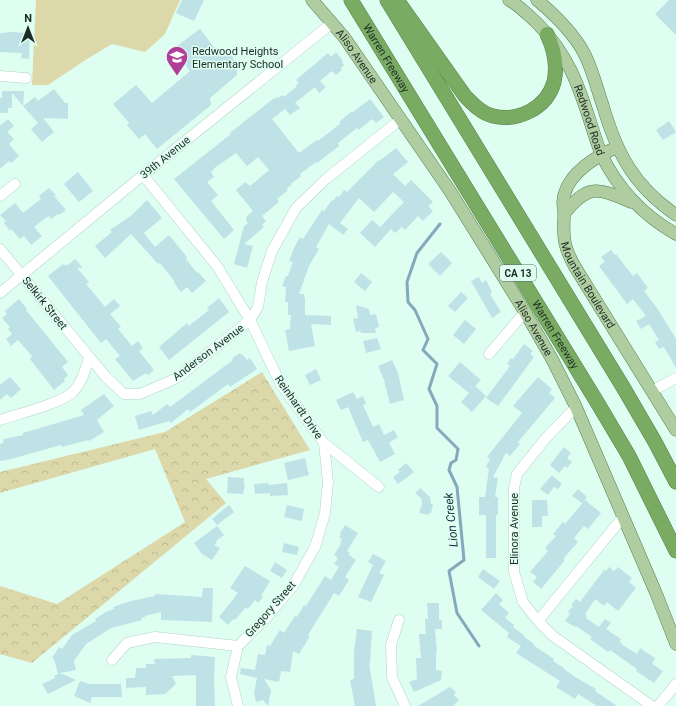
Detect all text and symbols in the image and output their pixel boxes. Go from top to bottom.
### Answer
north arrow [8,8,48,48]
text: N [24,12,32,25]
street label: Warren Freeway [360,21,412,96]
street label: Aliso Avenue [333,27,380,86]
school or university icon: Redwood Heights Elementary School [164,44,190,77]
place label: Redwood Heights Elementary School [192,45,283,71]
street label: Redwood Road [571,83,607,157]
street label: 39th Avenue [138,133,193,182]
street label: Mountain Boulevard [558,240,617,331]
road number: CA 13 [500,265,536,281]
street label: Selkirk Street [19,274,70,333]
street label: Aliso Avenue [512,297,555,358]
street label: Warren Freeway [529,298,582,372]
street label: Anderson Avenue [170,321,247,383]
street label: Reinhardt Drive [272,373,325,442]
water label: Lion Creek [441,491,461,548]
street label: Elinora Avenue [508,493,521,565]
street label: Gregory Street [242,578,299,640]

